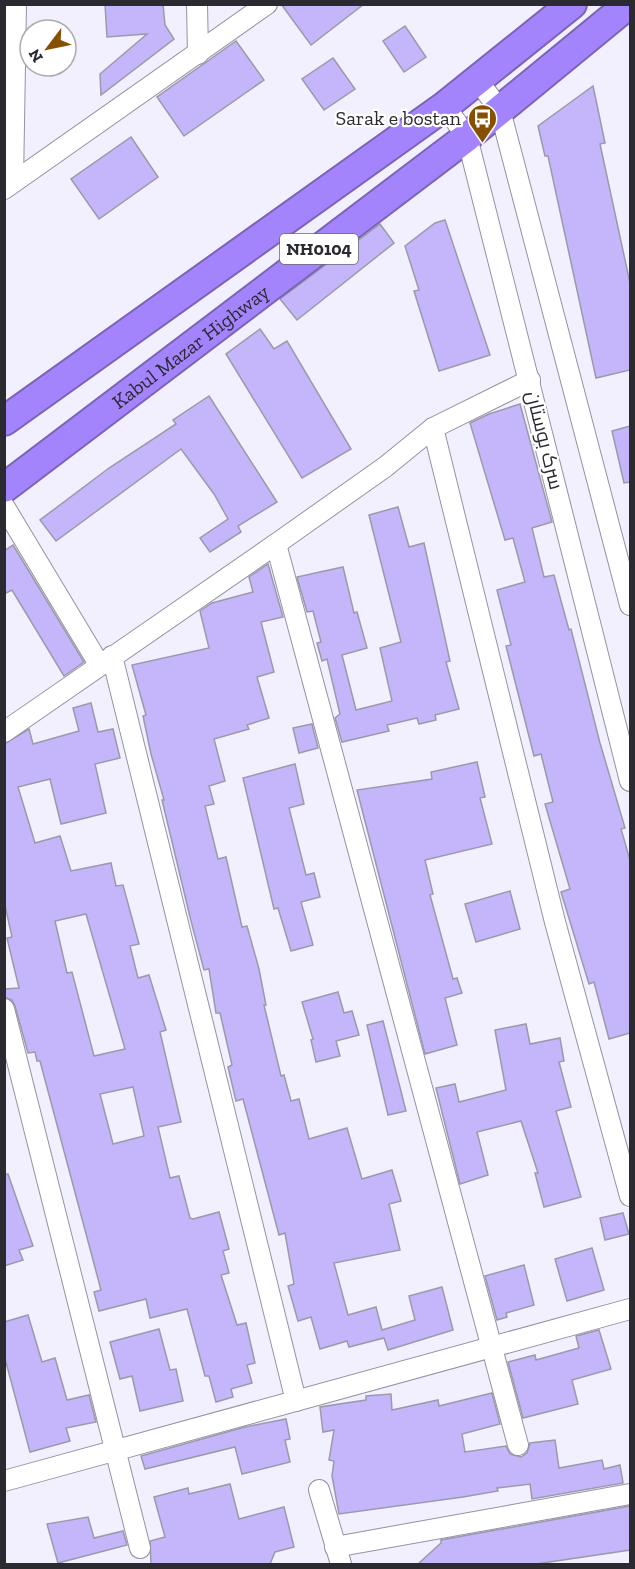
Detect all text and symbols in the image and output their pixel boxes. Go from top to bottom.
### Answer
north arrow [18,18,78,78]
text: N [24,45,47,66]
bus stop icon: Sarak e bostan [466,102,498,144]
place label: Sarak e bostan [336,106,462,130]
road number: NH0104 [280,234,358,264]
street label: Kabul Mazar Highway [107,279,274,414]
street label: سرک بوستان [520,388,569,492]

